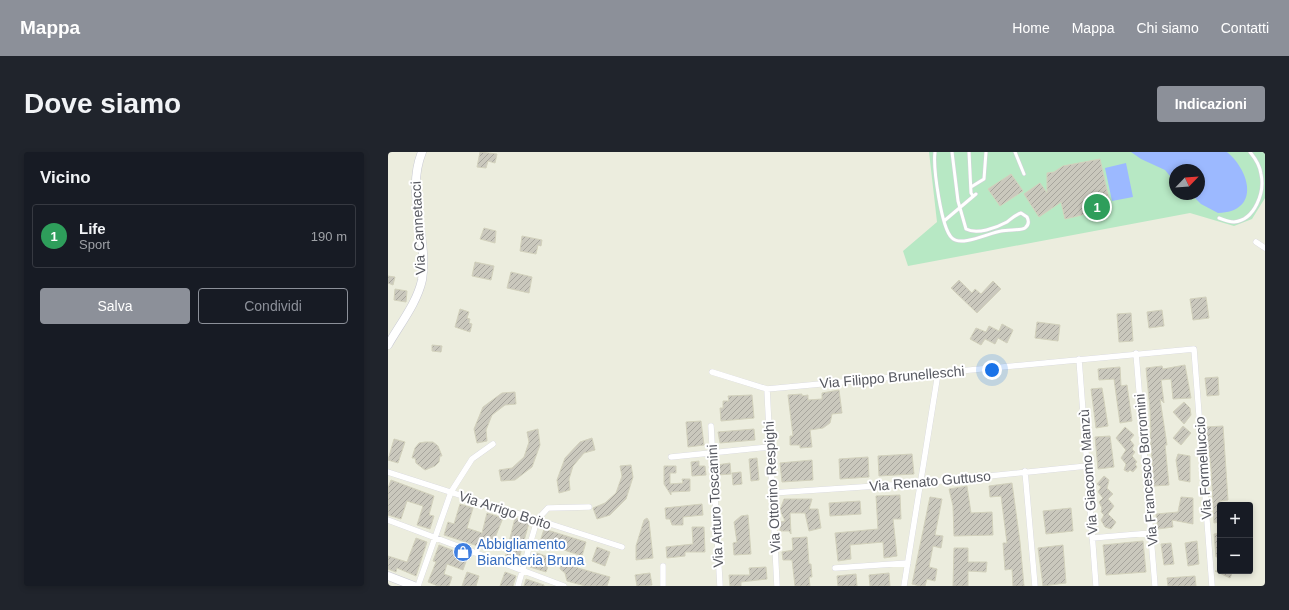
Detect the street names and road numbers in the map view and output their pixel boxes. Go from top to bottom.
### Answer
street label: Via Cannetacci [408,181,428,275]
street label: Via Filippo Brunelleschi [819,363,965,391]
street label: Via Francesco Borromini [1131,393,1161,547]
street label: Via Giacomo Manzù [1076,409,1100,535]
street label: Via Formelluccio [1191,416,1215,520]
street label: Via Ottorino Respighi [761,421,783,553]
street label: Via Arturo Toscanini [704,444,726,568]
street label: Via Renato Guttuso [869,468,992,494]
street label: Via Arrigo Boito [457,488,553,533]

